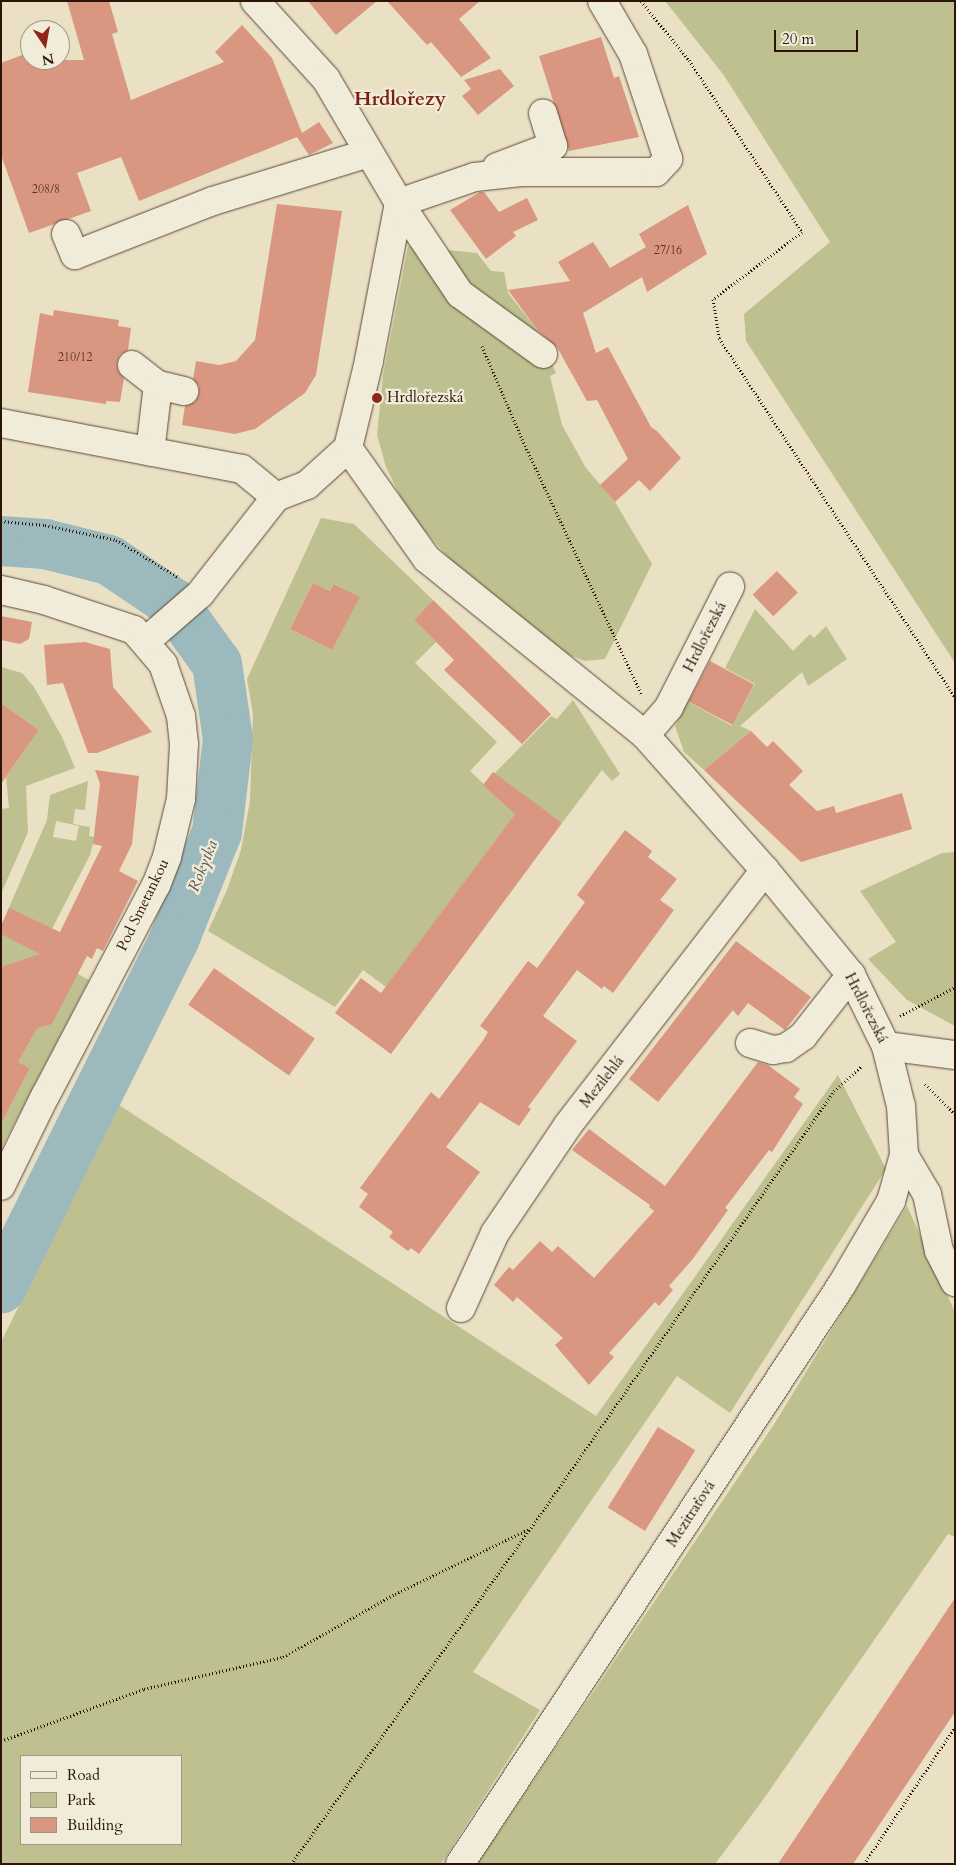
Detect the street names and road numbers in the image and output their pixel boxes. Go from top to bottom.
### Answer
street label: Hrdlořezská [680,599,730,675]
street label: Pod Smetankou [113,856,173,954]
street label: Hrdlořezská [841,970,891,1046]
street label: Mezilehlá [576,1052,628,1112]
street label: Mezitraťová [663,1477,719,1551]

